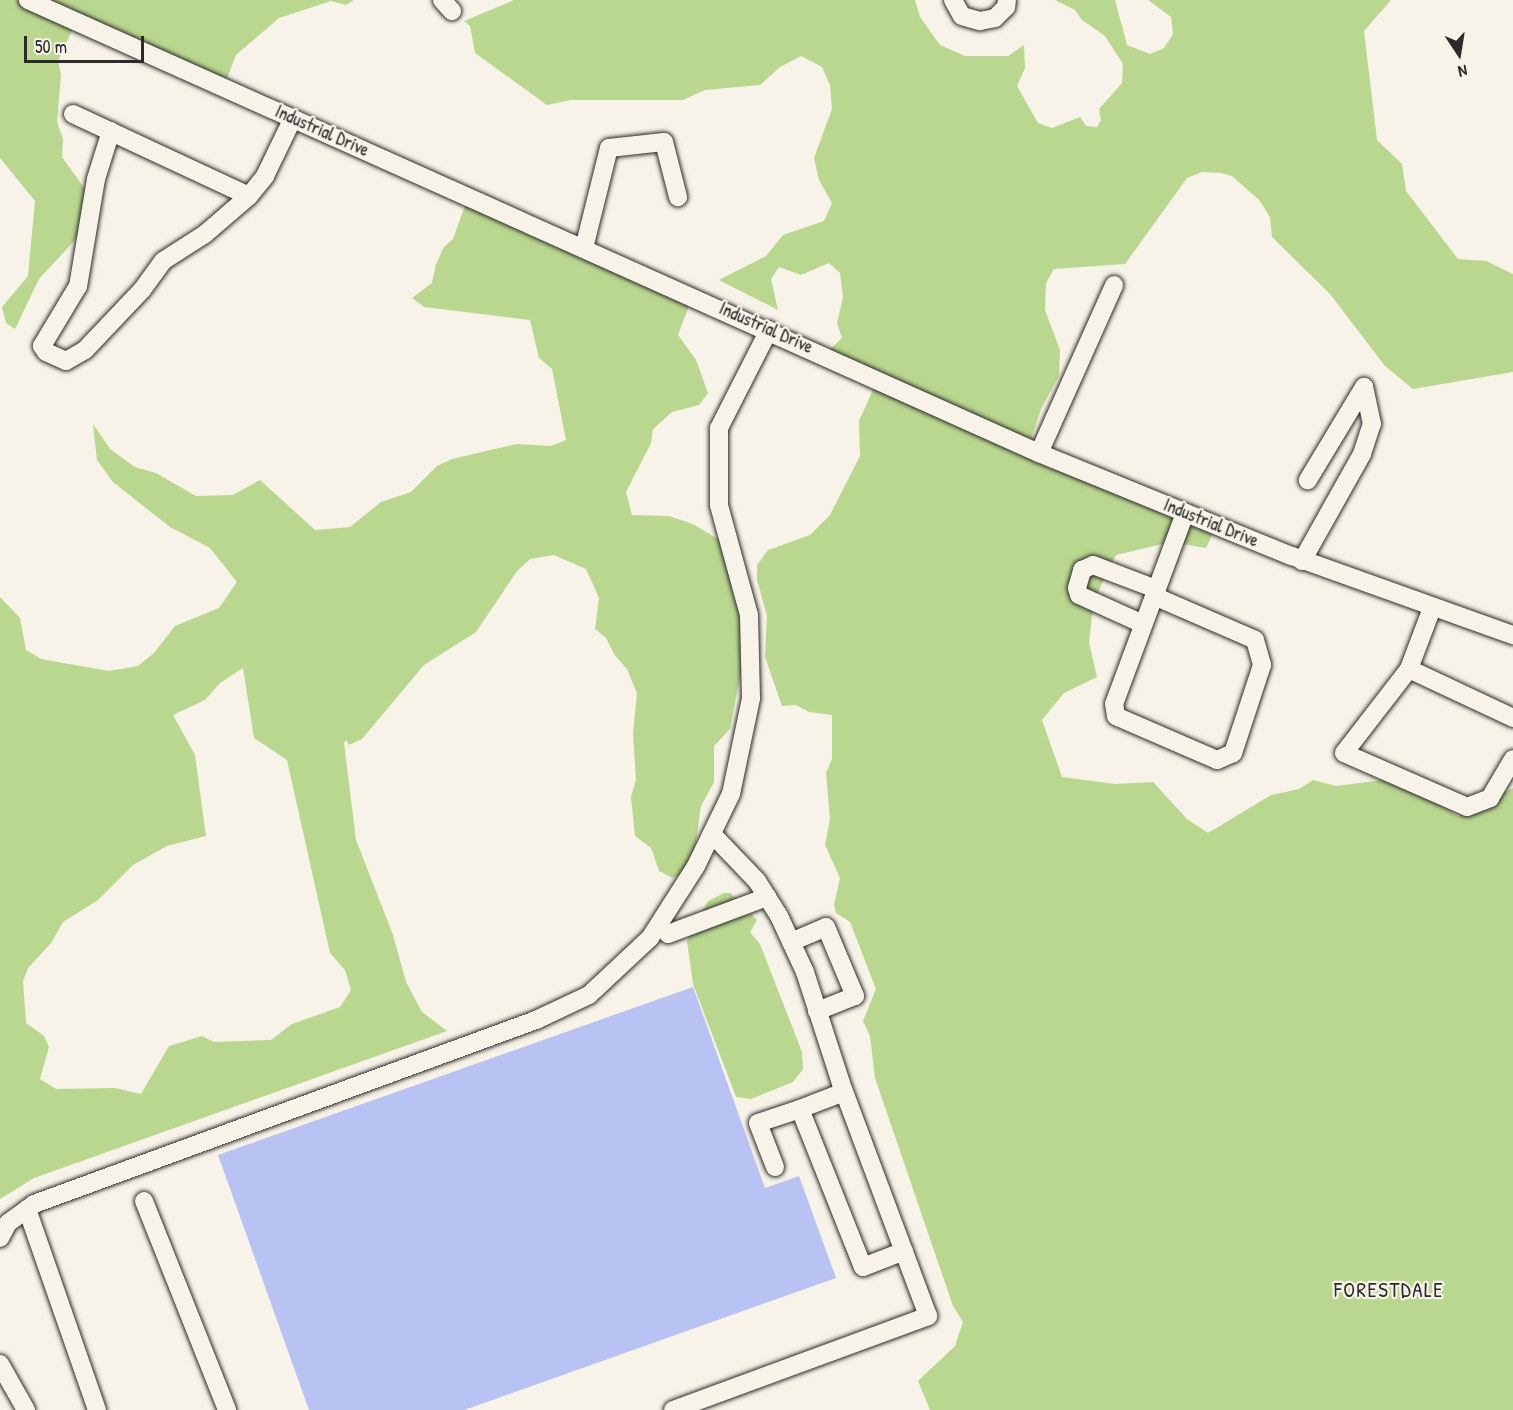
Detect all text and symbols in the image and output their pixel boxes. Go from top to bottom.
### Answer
scale bar [27,24,147,62]
north arrow [1429,24,1489,84]
text: 50 m [35,34,67,59]
text: N [1456,60,1469,83]
street label: Industrial Drive [272,101,372,161]
street label: Industrial Drive [716,298,816,358]
street label: Industrial Drive [1160,494,1262,552]
district label: FORESTDALE [1334,1277,1444,1303]

